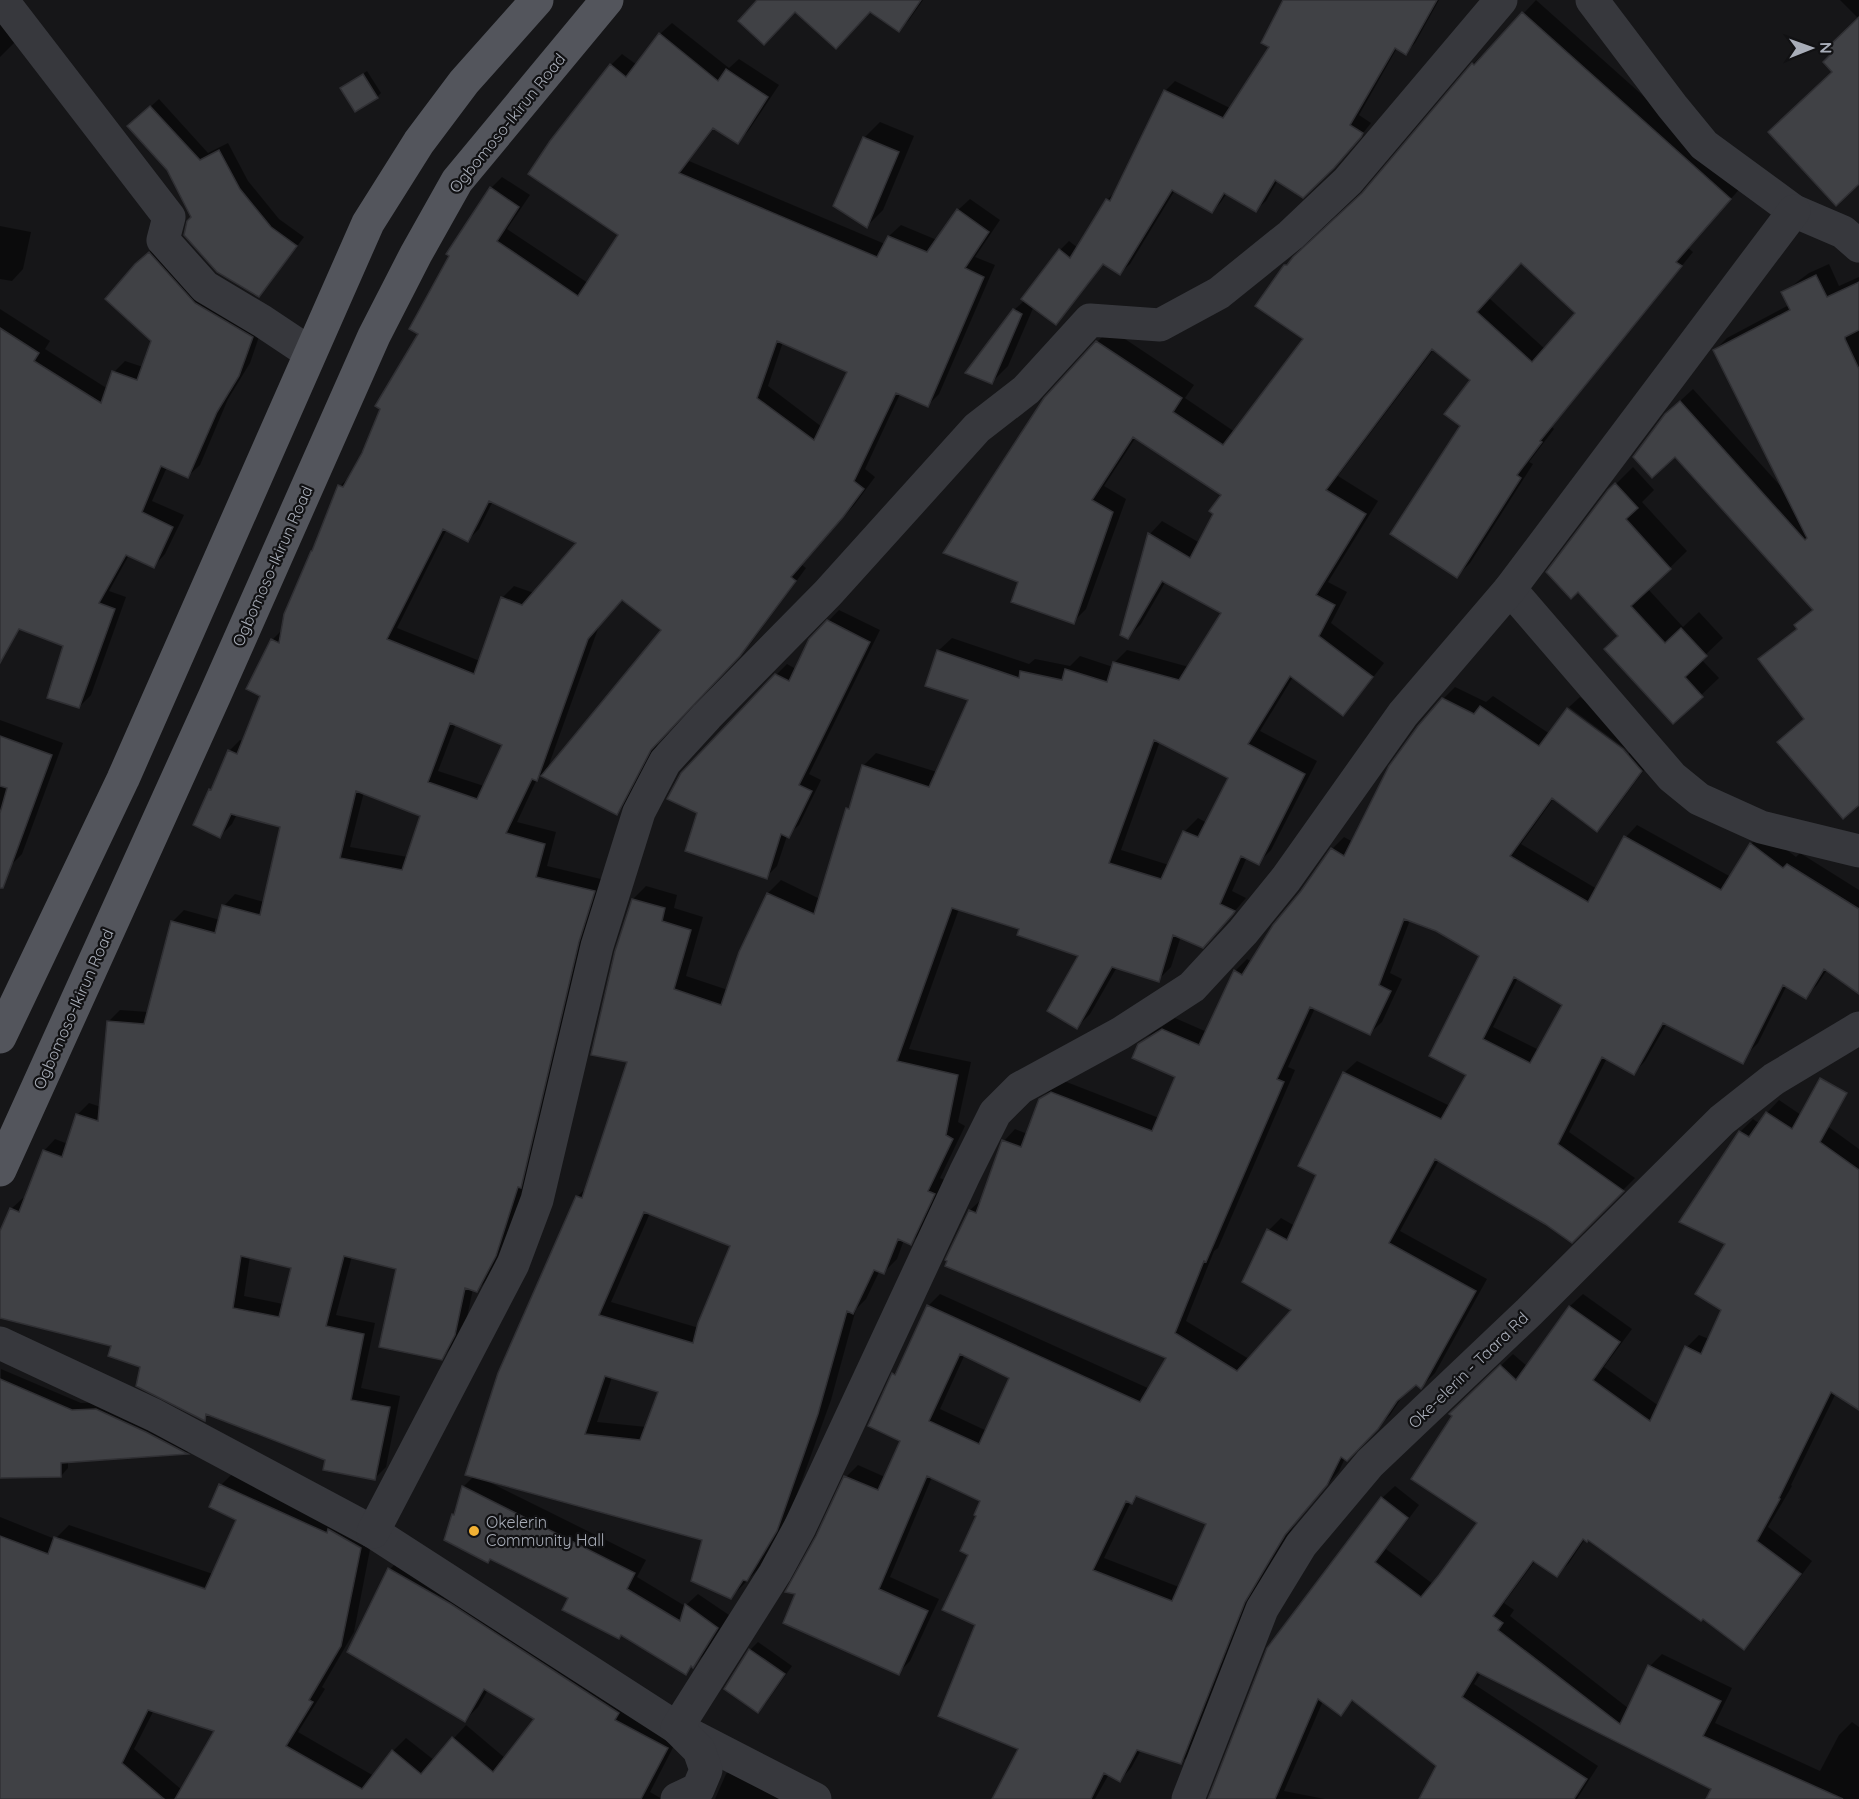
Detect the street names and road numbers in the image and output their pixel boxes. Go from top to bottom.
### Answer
street label: Ogbomoso-Ikirun Road [445,49,569,197]
street label: Ogbomoso-Ikirun Road [228,483,316,649]
street label: Ogbomoso-Ikirun Road [29,926,117,1092]
street label: Oke-elerin - Taara Rd [1404,1308,1532,1432]

